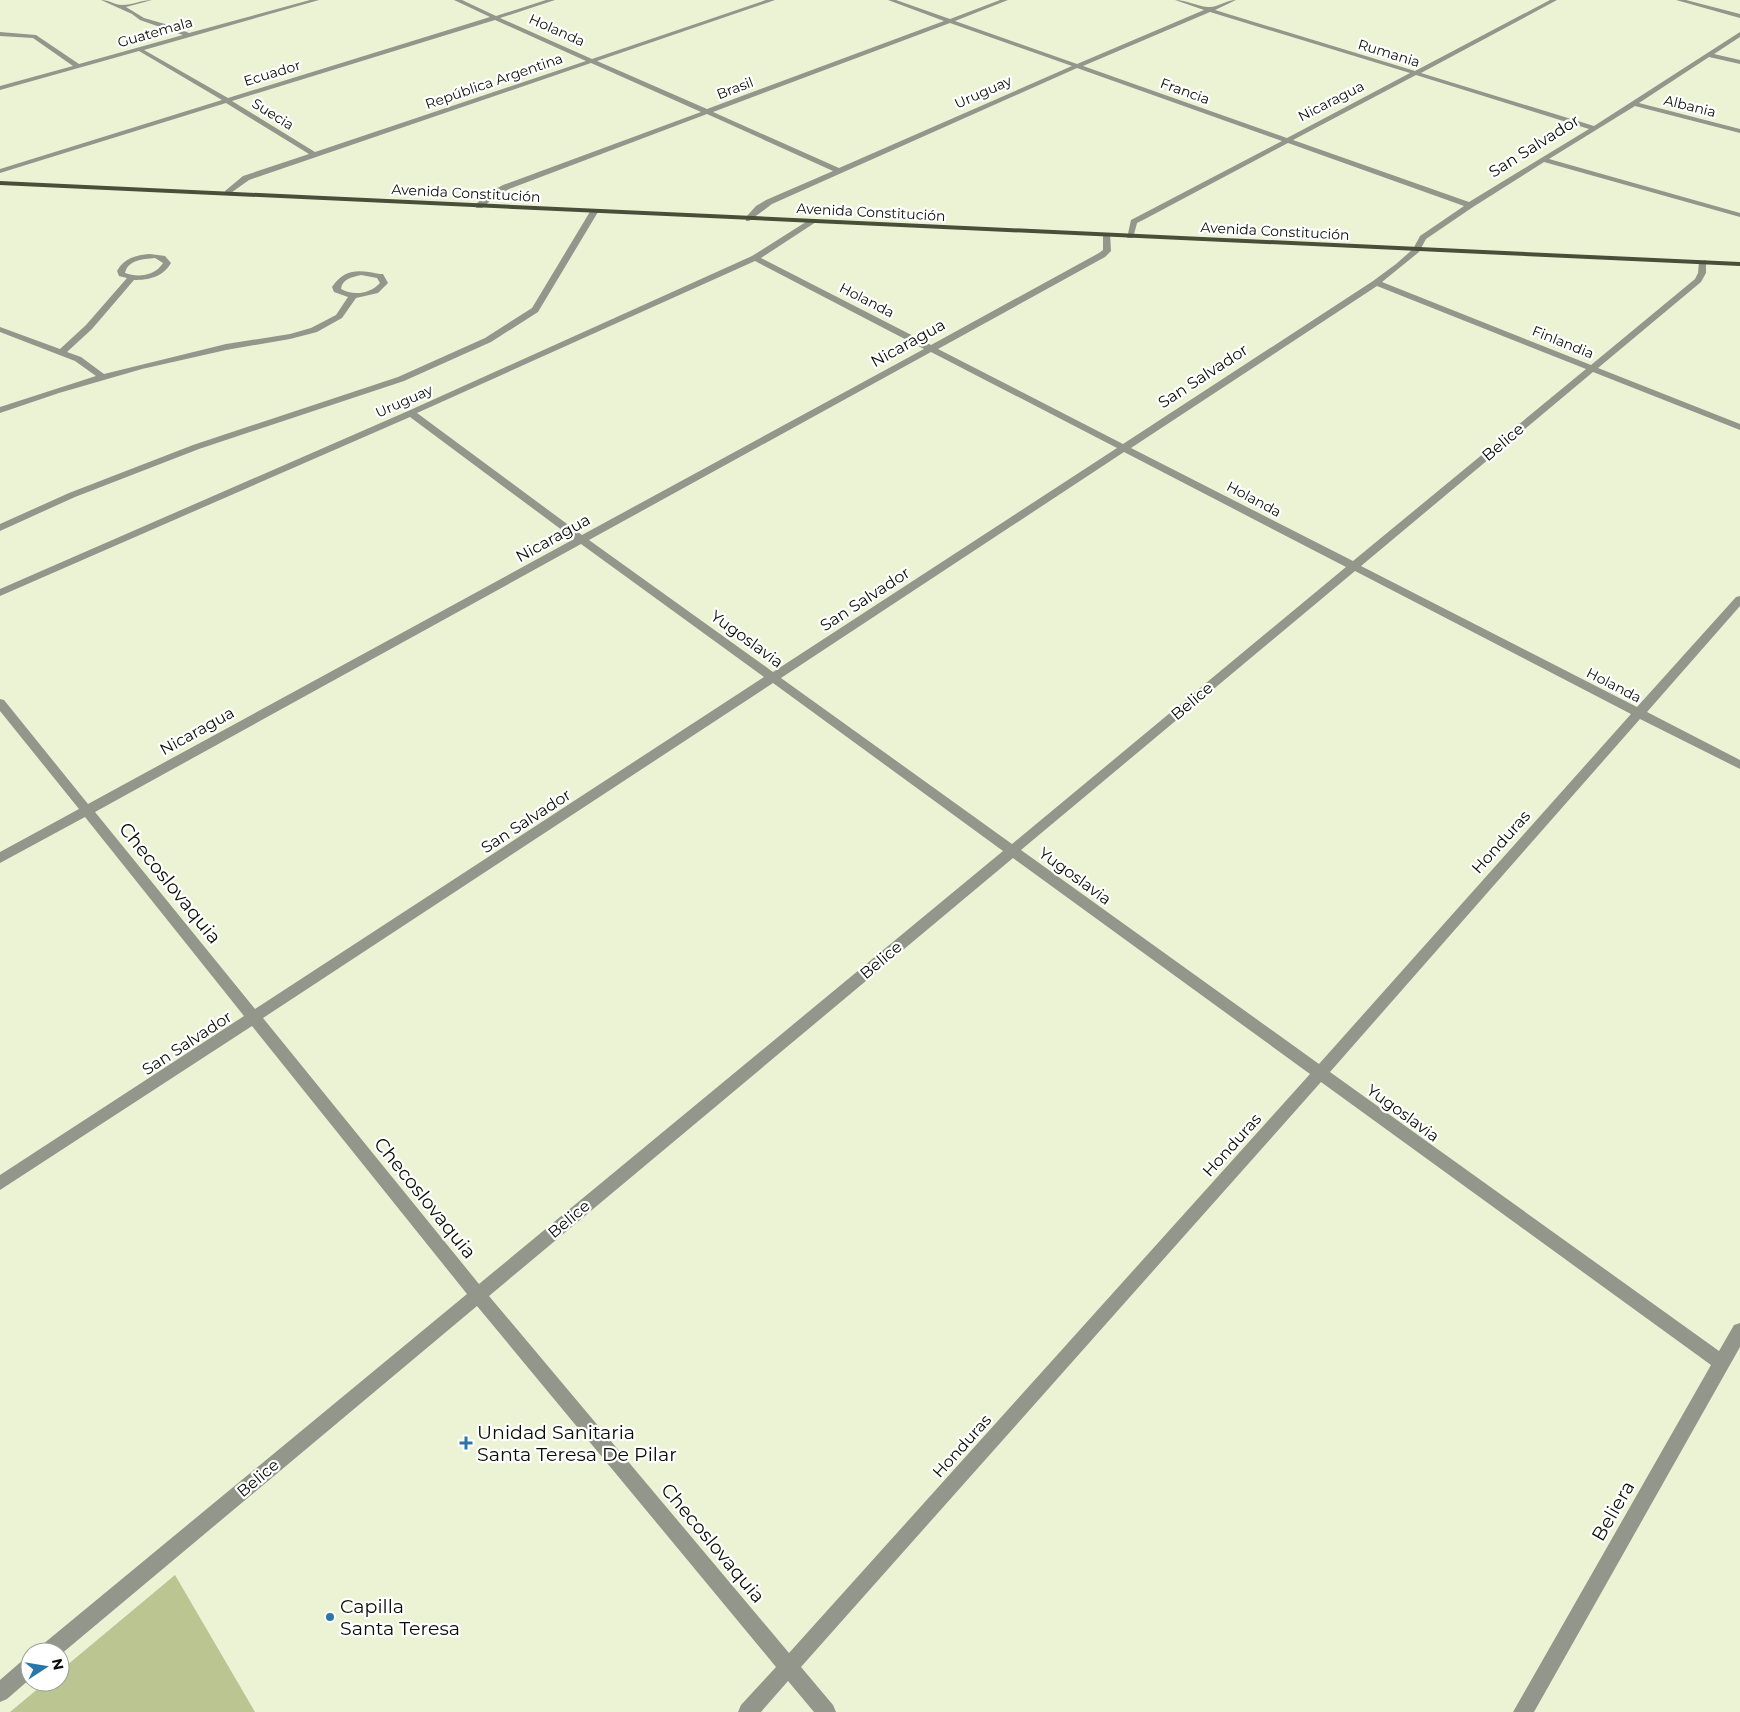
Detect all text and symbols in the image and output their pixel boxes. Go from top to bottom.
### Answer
street label: Holanda [526,10,588,50]
street label: Guatemala [115,13,195,51]
street label: Rumania [1356,35,1422,71]
street label: República Argentina [423,49,565,113]
street label: Ecuador [241,56,303,90]
street label: Uruguay [952,71,1015,113]
street label: Brasil [714,73,756,103]
street label: Francia [1158,74,1212,108]
street label: Nicaragua [1295,77,1367,125]
street label: Albania [1662,91,1718,121]
street label: Suecia [249,94,297,134]
street label: San Salvador [1485,111,1583,181]
street label: Avenida Constitución [391,180,541,206]
street label: Avenida Constitución [796,199,946,225]
street label: Avenida Constitución [1200,218,1350,244]
street label: Holanda [836,278,898,322]
street label: Nicaragua [867,315,949,371]
street label: Finlandia [1529,321,1597,363]
street label: San Salvador [1155,340,1251,412]
street label: Uruguay [373,380,436,422]
street label: Belice [1478,419,1528,465]
street label: Holanda [1224,477,1284,521]
street label: Nicaragua [512,510,594,566]
street label: San Salvador [817,563,913,635]
street label: Yugoslavia [707,606,787,672]
street label: Holanda [1583,663,1645,707]
street label: Belice [1167,678,1217,724]
street label: Nicaragua [156,703,238,759]
street label: San Salvador [478,785,574,857]
street label: Honduras [1468,806,1534,878]
street label: Checoslovaquia [114,818,226,948]
street label: Yugoslavia [1035,843,1115,909]
street label: Belice [856,937,906,983]
street label: San Salvador [139,1007,235,1079]
street label: Yugoslavia [1363,1080,1443,1146]
street label: Honduras [1199,1109,1265,1181]
street label: Checoslovaquia [369,1133,481,1263]
street label: Belice [544,1196,594,1242]
street label: Honduras [929,1410,995,1482]
place label: Unidad Sanitaria Santa Teresa De Pilar [477,1421,677,1466]
marker: Unidad Sanitaria Santa Teresa De Pilar [459,1436,473,1450]
street label: Belice [233,1455,283,1501]
street label: Beliera [1587,1477,1639,1545]
street label: Checoslovaquia [656,1478,770,1608]
place label: Capilla Santa Teresa [340,1595,460,1640]
marker: Capilla Santa Teresa [324,1611,336,1623]
north arrow [20,1642,70,1692]
text: N [48,1657,68,1672]

